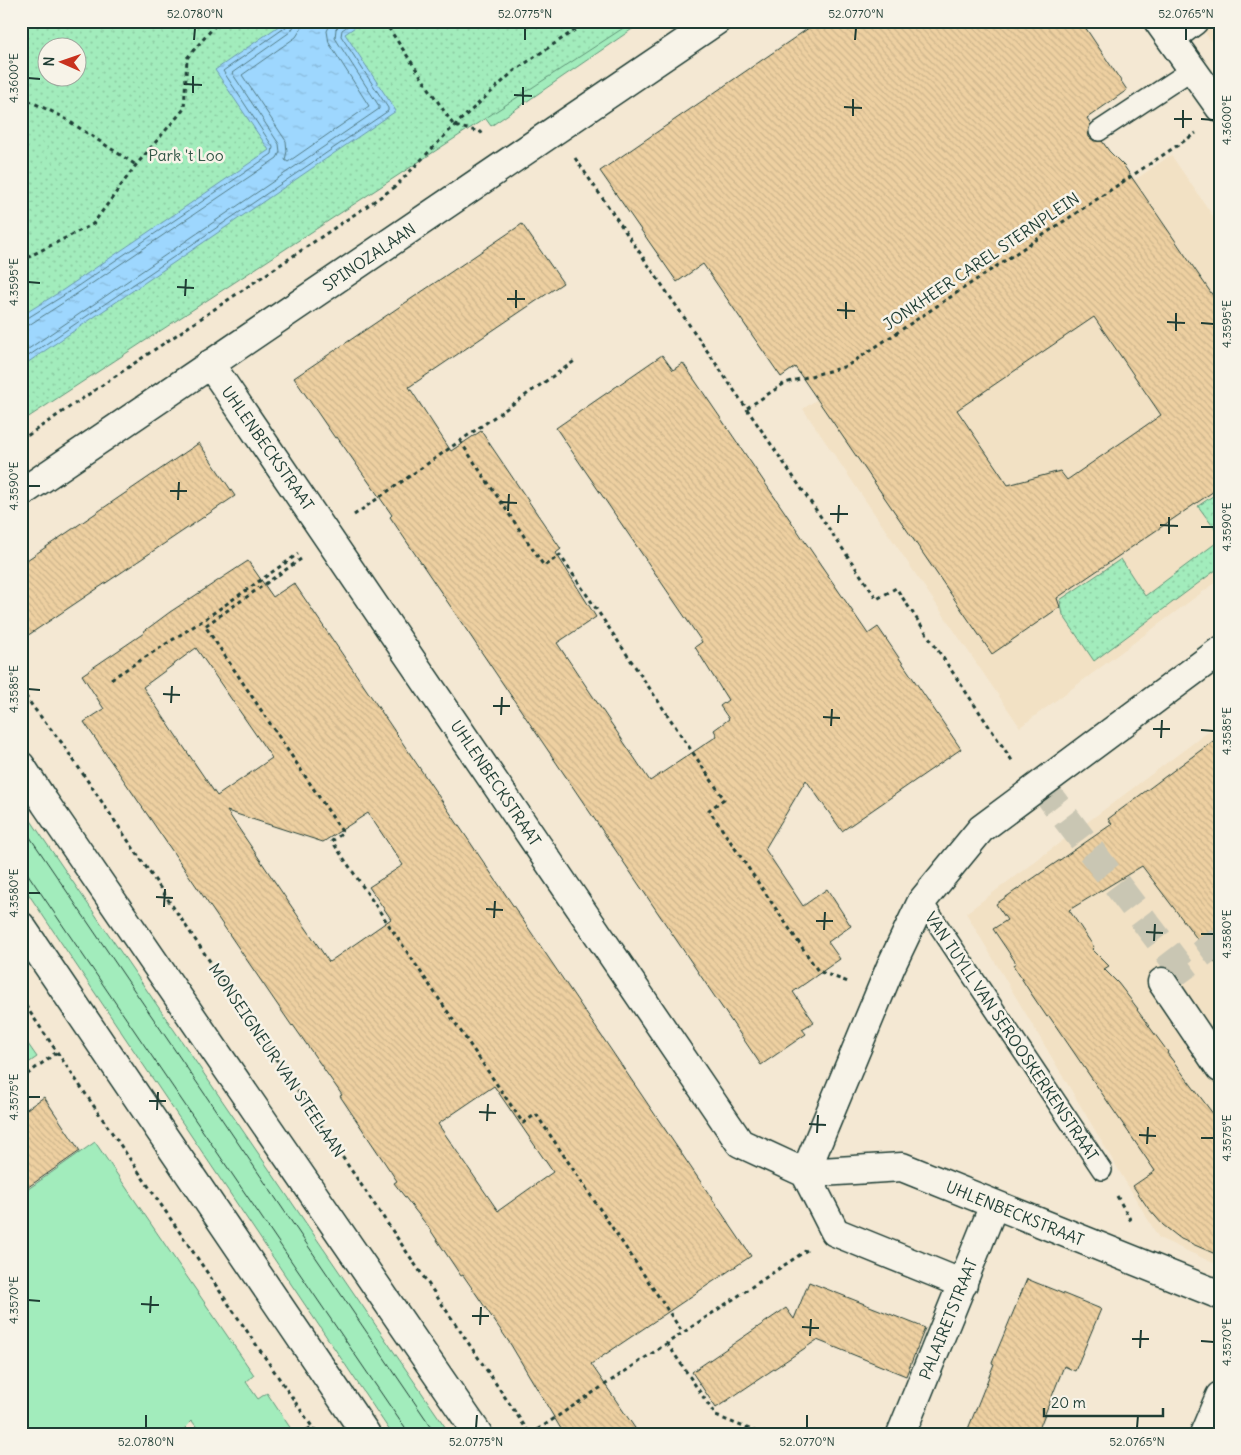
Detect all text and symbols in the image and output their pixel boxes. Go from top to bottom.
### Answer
text: 52.0780°N [167,6,223,21]
text: 52.0775°N [498,6,552,21]
text: 52.0770°N [828,6,884,21]
text: 52.0765°N [1158,6,1214,21]
north arrow [38,38,88,88]
text: 4.3600°E [6,53,21,103]
text: N [40,56,58,67]
text: 4.3600°E [1219,95,1234,145]
park label: Park 't Loo [148,145,224,165]
street label: JONKHEER CAREL STERNPLEIN [879,188,1083,334]
street label: SPINOZALAAN [319,218,419,296]
text: 4.3595°E [6,258,21,306]
text: 4.3595°E [1219,300,1234,348]
street label: UHLENBECKSTRAAT [218,382,318,514]
text: 4.3590°E [6,462,21,511]
text: 4.3590°E [1219,503,1234,552]
text: 4.3585°E [6,665,21,713]
text: 4.3585°E [1219,707,1234,755]
street label: UHLENBECKSTRAAT [447,716,545,850]
text: 4.3580°E [6,868,21,918]
street label: VAN TUYLL VAN SEROOSKERKENSTRAAT [921,908,1103,1164]
text: 4.3580°E [1219,909,1234,959]
street label: MONSEIGNEUR VAN STEELAAN [205,959,349,1161]
text: 4.3575°E [6,1074,21,1120]
text: 4.3575°E [1219,1115,1234,1161]
street label: UHLENBECKSTRAAT [943,1176,1087,1250]
street label: PALAIRETSTRAAT [915,1255,981,1383]
text: 4.3570°E [6,1276,21,1324]
text: 4.3570°E [1219,1318,1234,1366]
scale bar [1044,1385,1162,1417]
text: 20 m [1051,1393,1086,1412]
text: 52.0780°N [118,1434,174,1449]
text: 52.0775°N [449,1434,503,1449]
text: 52.0770°N [779,1434,835,1449]
text: 52.0765°N [1109,1434,1165,1449]

